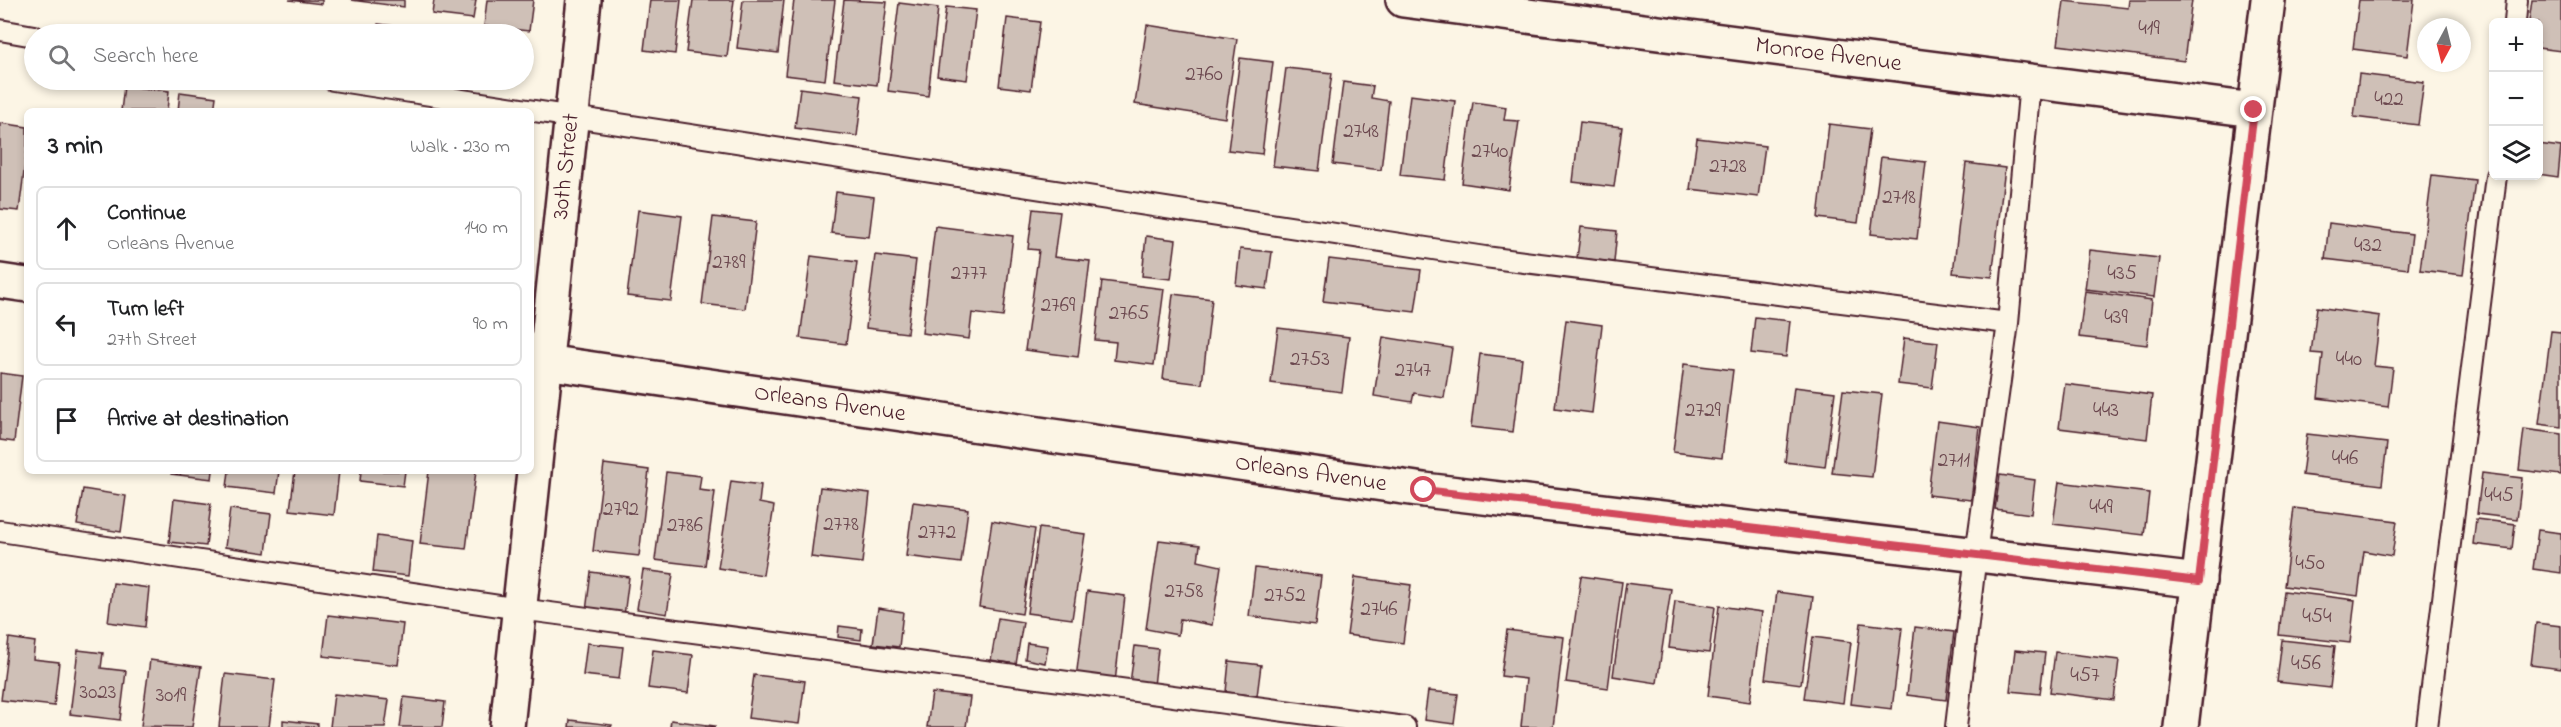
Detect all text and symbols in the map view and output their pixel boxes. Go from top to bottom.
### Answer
house number: 419 [2138,14,2161,44]
north arrow [2417,18,2471,72]
map controls [2489,18,2543,180]
button: + [2489,18,2543,72]
search box [24,24,534,90]
street label: Monroe Avenue [1753,28,1904,82]
icon: search [45,41,78,74]
text: Search here [93,41,198,73]
house number: 2760 [1185,60,1223,90]
button: − [2489,72,2543,126]
house number: 422 [2374,85,2404,115]
route end [2240,96,2266,122]
street label: 30th Street [543,111,589,221]
house number: 2748 [1343,117,1379,147]
button: layers [2489,126,2543,180]
text: 3 min [48,128,103,166]
text: Walk · 230 m [410,133,510,162]
house number: 2740 [1472,137,1508,167]
house number: 2728 [1709,152,1747,182]
house number: 2718 [1882,183,1916,213]
text: Continue [107,198,186,230]
icon: ahead [50,212,83,245]
text: 140 m [464,214,508,243]
text: Orleans Avenue [107,230,234,259]
house number: 432 [2354,231,2382,261]
house number: 2789 [712,248,746,278]
house number: 2777 [951,259,988,289]
house number: 435 [2107,259,2137,289]
house number: 2769 [1041,291,1076,321]
text: Turn left [107,294,184,326]
house number: 2765 [1109,299,1149,329]
house number: 439 [2104,303,2128,333]
icon: left [50,308,83,341]
text: 90 m [473,310,508,339]
text: 27th Street [107,326,197,355]
house number: 2753 [1290,345,1330,375]
house number: 440 [2336,345,2362,375]
house number: 2747 [1395,356,1432,386]
street label: Orleans Avenue [752,375,908,432]
house number: 2729 [1685,396,1722,426]
house number: 443 [2093,396,2119,426]
icon: arrive [50,404,83,437]
text: Arrive at destination [107,404,289,436]
house number: 446 [2332,444,2358,474]
street label: Orleans Avenue [1233,445,1389,502]
house number: 2711 [1938,446,1971,476]
route start [1410,476,1436,502]
house number: 445 [2484,481,2514,511]
house number: 449 [2089,493,2113,523]
house number: 2792 [603,495,639,525]
house number: 2778 [823,510,859,540]
house number: 2786 [667,511,703,541]
house number: 2772 [918,518,956,548]
house number: 450 [2295,549,2325,579]
house number: 2758 [1165,577,1204,607]
house number: 2752 [1264,581,1306,611]
house number: 2746 [1361,595,1397,625]
house number: 454 [2302,602,2332,632]
house number: 456 [2291,649,2321,679]
house number: 457 [2070,661,2100,691]
house number: 3023 [80,678,116,708]
house number: 3019 [156,681,187,711]

